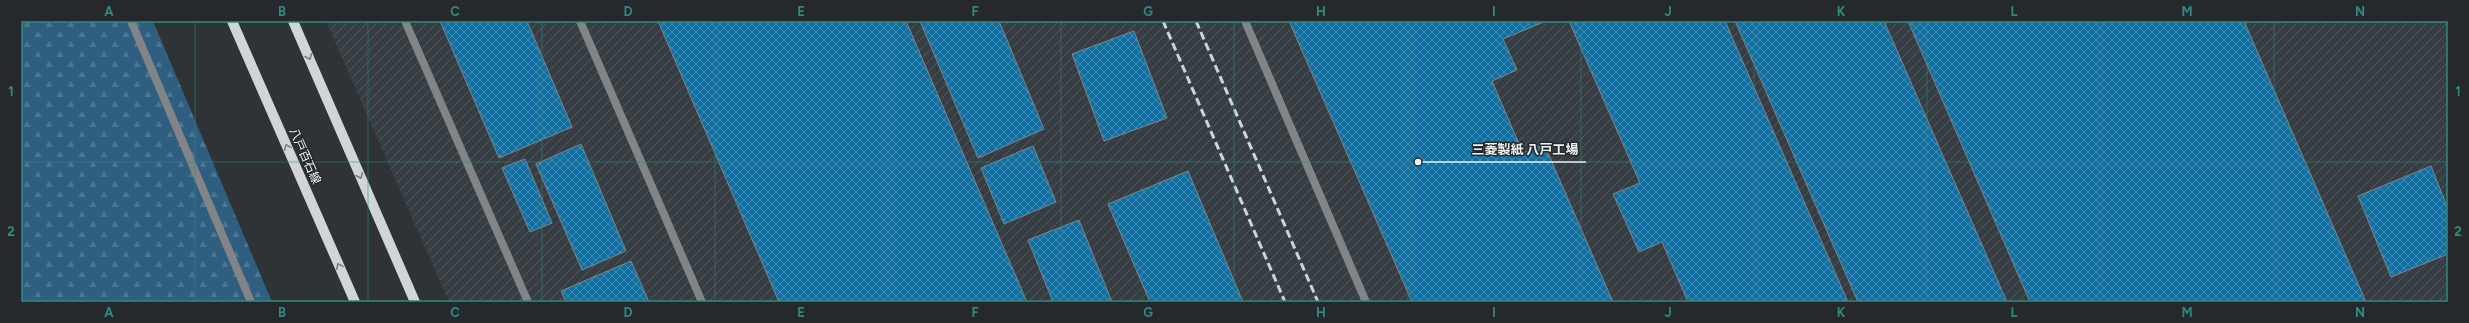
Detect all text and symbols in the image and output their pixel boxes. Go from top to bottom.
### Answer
text: A [104,4,114,19]
text: B [278,4,286,19]
text: C [450,4,460,19]
text: D [623,4,633,19]
text: E [797,4,805,19]
text: F [971,4,979,19]
text: G [1143,4,1153,19]
text: H [1316,4,1326,19]
text: I [1492,4,1496,19]
text: J [1664,4,1672,19]
text: K [1837,4,1846,19]
text: L [2011,4,2018,19]
text: M [2181,4,2193,19]
text: N [2355,4,2365,19]
one-way arrow [304,53,312,60]
text: 1 [8,84,14,99]
text: 1 [2455,84,2461,99]
street label: 八戸百石線 [286,126,324,186]
callout: 三菱製紙 八戸工場 [1463,137,1586,162]
text: 三菱製紙 八戸工場 [1471,142,1579,157]
one-way arrow [284,144,292,152]
one-way arrow [356,172,364,179]
text: 2 [7,224,15,239]
text: 2 [2454,224,2462,239]
one-way arrow [336,263,344,271]
text: A [104,305,114,320]
text: B [278,305,286,320]
text: C [450,305,460,320]
text: D [623,305,633,320]
text: E [797,305,805,320]
text: F [971,305,979,320]
text: G [1143,305,1153,320]
text: H [1316,305,1326,320]
text: I [1492,305,1496,320]
text: J [1664,305,1672,320]
text: K [1837,305,1846,320]
text: L [2011,305,2018,320]
text: M [2181,305,2193,320]
text: N [2355,305,2365,320]

